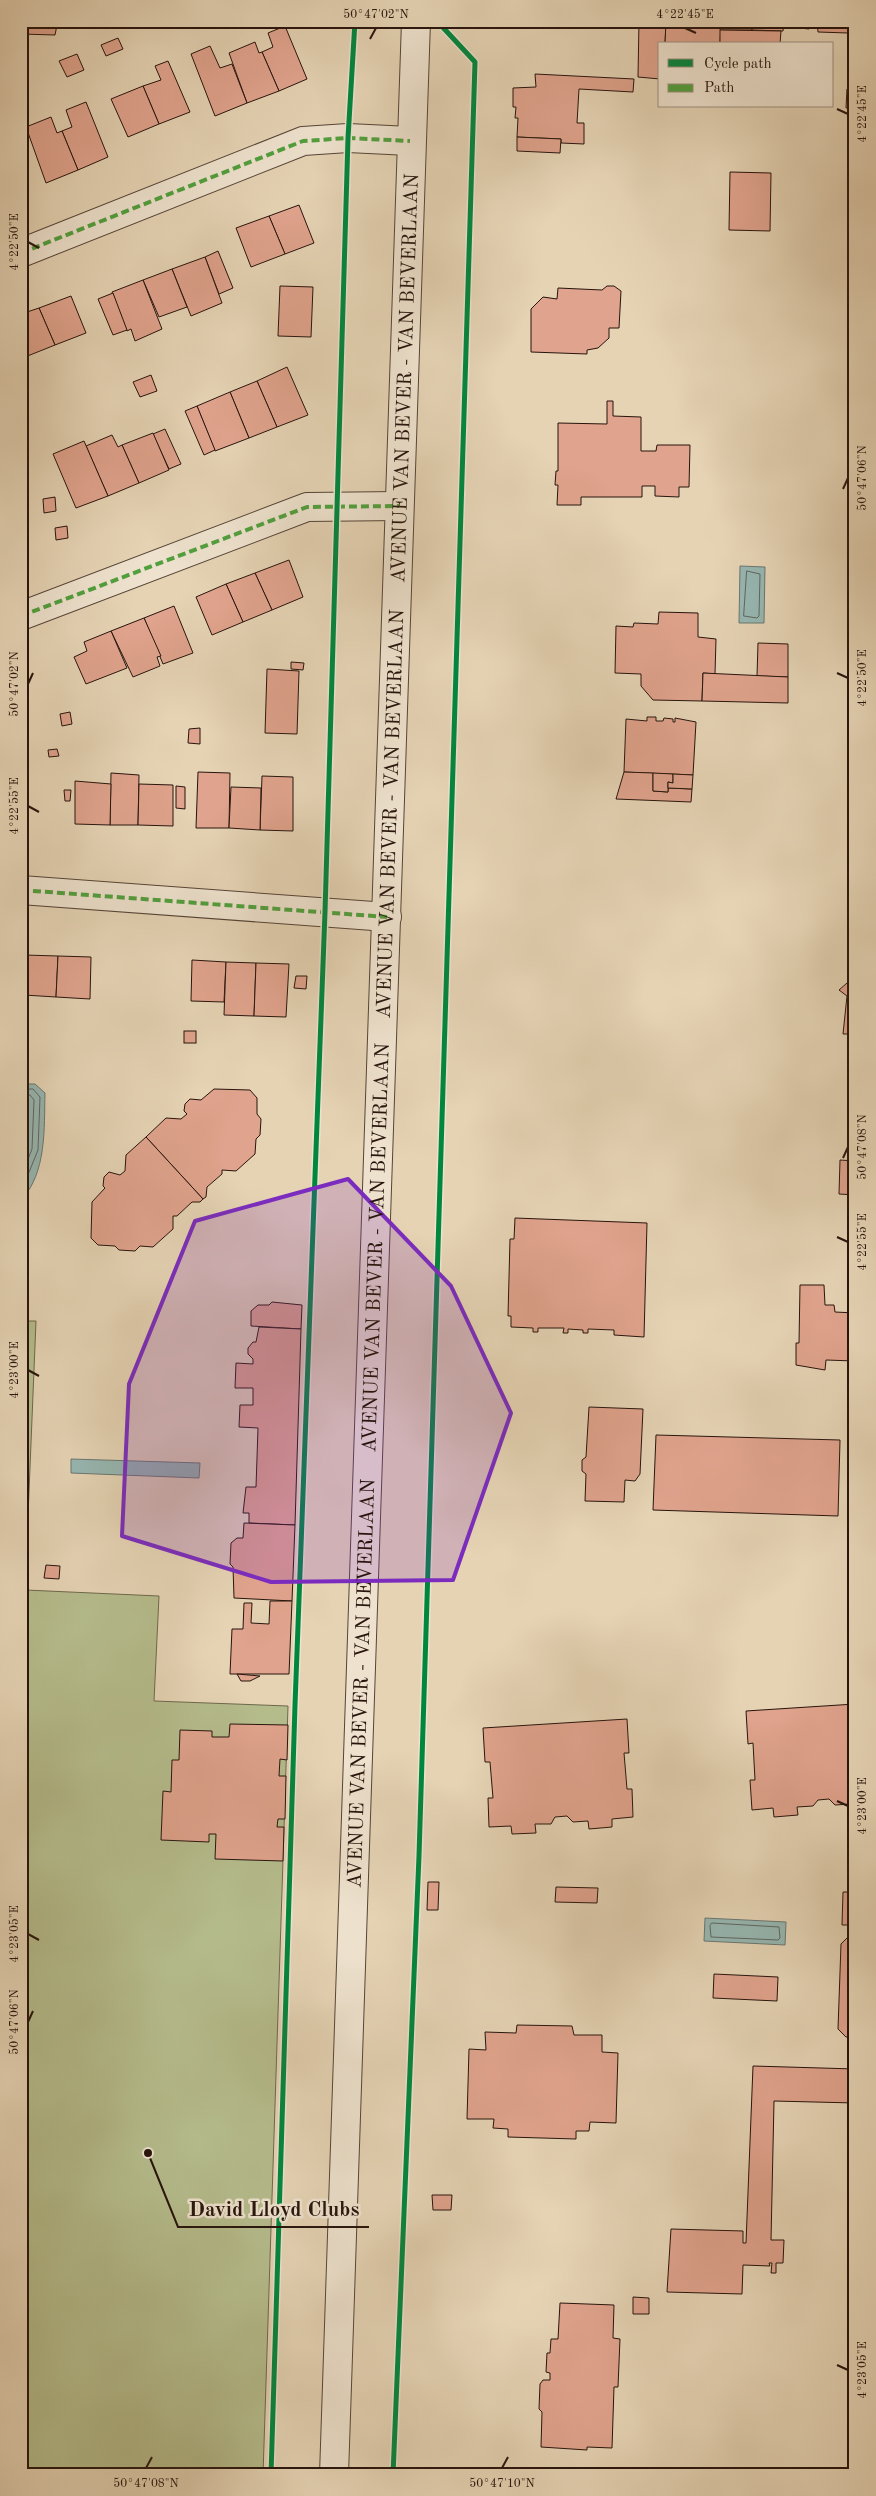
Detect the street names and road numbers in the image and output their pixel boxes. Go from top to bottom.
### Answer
street label: AVENUE VAN BEVER - VAN BEVERLAAN [389,173,423,583]
street label: AVENUE VAN BEVER - VAN BEVERLAAN [375,609,408,1019]
street label: AVENUE VAN BEVER - VAN BEVERLAAN [360,1043,394,1453]
street label: AVENUE VAN BEVER - VAN BEVERLAAN [346,1478,379,1889]

